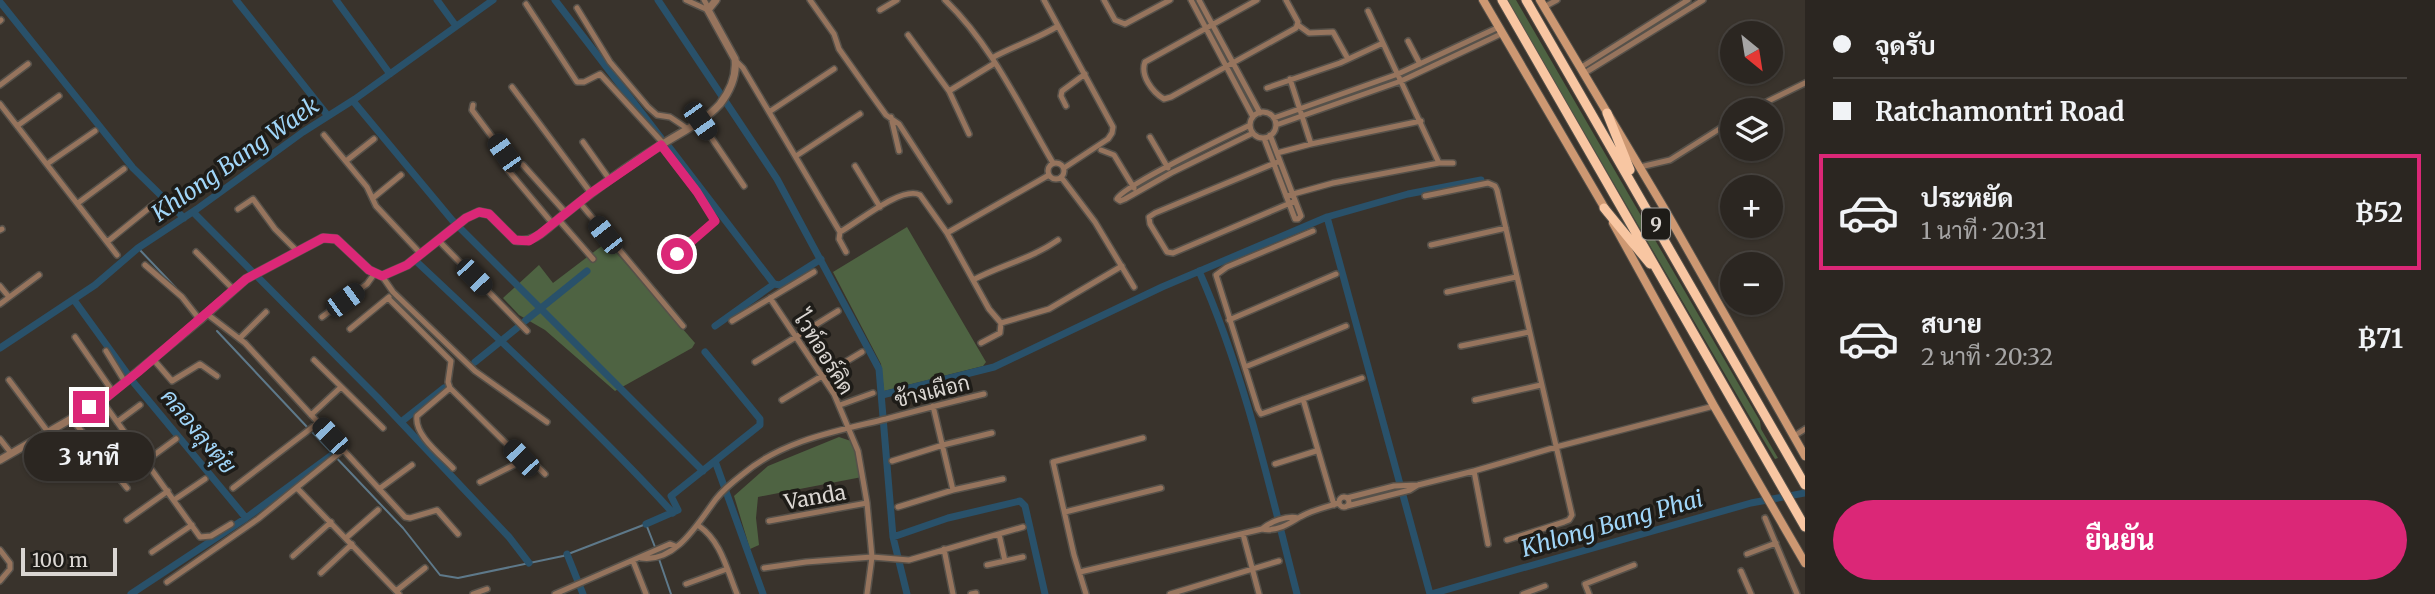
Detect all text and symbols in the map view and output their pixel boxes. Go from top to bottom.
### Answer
north arrow [1720,21,1783,84]
map controls [1720,21,1783,315]
text: จุดรับ [1875,29,1936,62]
water label: Khlong Bang Waek [145,90,324,228]
text: Ratchamontri Road [1875,95,2125,128]
car [680,98,721,144]
button: layers [1720,98,1783,161]
car [484,130,525,176]
button: + [1720,175,1783,238]
icon: car [1837,181,1900,244]
text: ประหยัด [1921,181,2014,214]
text: ฿52 [2355,196,2403,229]
road number: 9 [1642,208,1670,240]
car [584,212,627,258]
text: 1 นาที · 20:31 [1921,216,2046,245]
route start [661,238,693,270]
button: − [1720,252,1783,315]
car [452,255,497,299]
car [322,279,369,321]
street label: ไวท์ออร์คิด [787,305,860,399]
icon: car [1837,307,1900,370]
text: สบาย [1921,307,1982,340]
text: ฿71 [2358,322,2403,355]
text: 2 นาที · 20:32 [1921,342,2053,371]
street label: ช้างเผือก [892,369,972,413]
water label: คลองลุงตุ๋ย [154,383,243,481]
route end [73,391,105,423]
car [308,413,353,459]
callout: 3 นาที [24,432,154,480]
car [499,436,544,480]
text: 3 นาที [59,442,119,471]
street label: Vanda [781,478,848,516]
water label: Khlong Bang Phai [1517,483,1706,563]
button: ยืนยัน [1833,500,2407,580]
scale bar [21,545,117,577]
text: 100 m [32,548,88,572]

